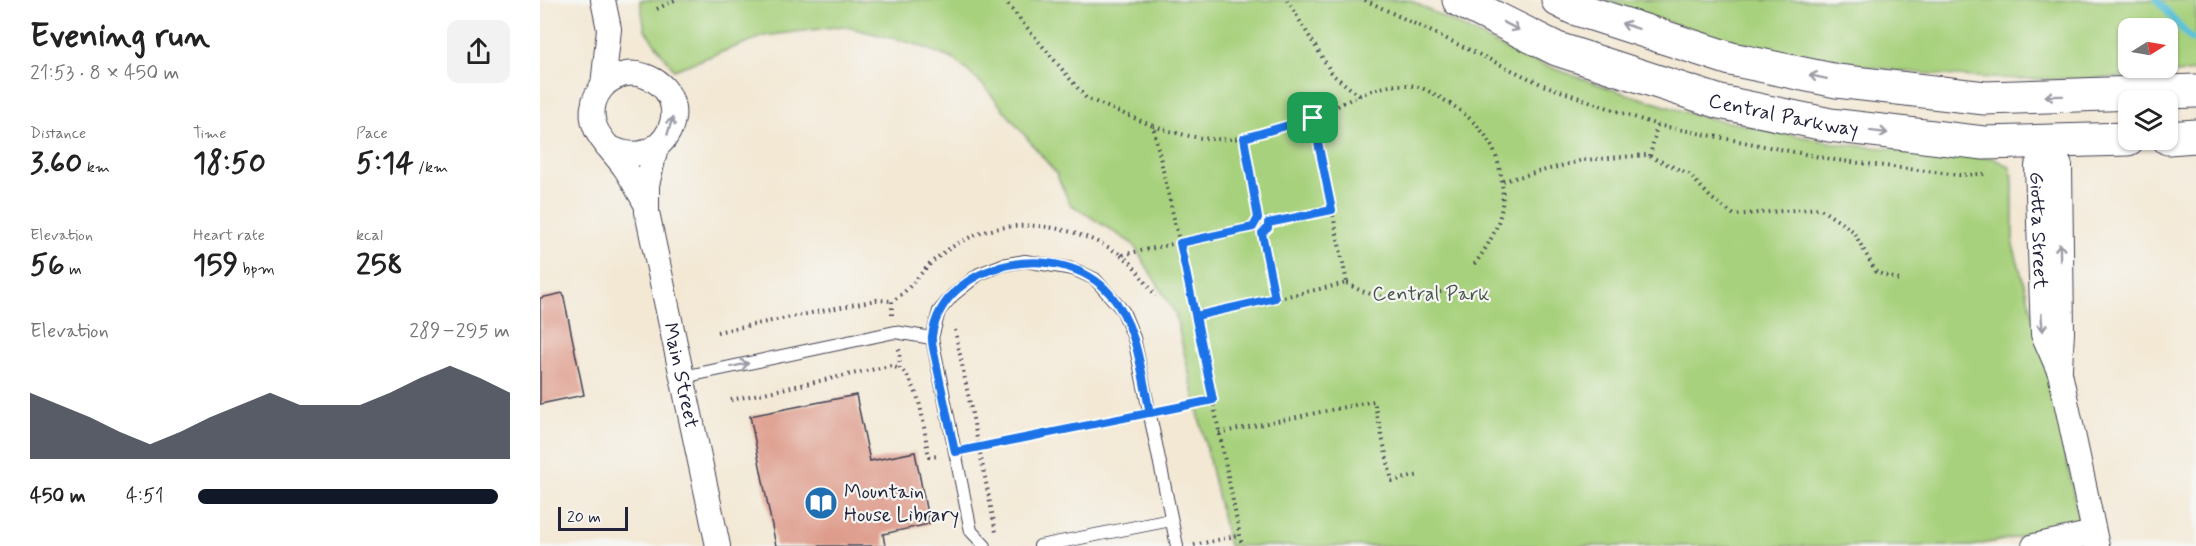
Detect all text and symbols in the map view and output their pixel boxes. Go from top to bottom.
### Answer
text: Evening run [30,15,210,59]
north arrow [2118,18,2178,78]
map controls [2118,18,2178,150]
button: share [447,20,510,83]
one-way arrow [1621,20,1640,31]
one-way arrow [1502,21,1520,32]
text: 21:53 · 8 × 450 m [30,60,180,87]
one-way arrow [1809,71,1828,82]
street label: Central Parkway [1705,87,1860,143]
button: layers [2118,90,2178,150]
one-way arrow [2044,91,2064,102]
pin [1287,92,1338,143]
icon: arrive [1296,101,1329,134]
one-way arrow [665,117,676,136]
text: Distance [30,123,86,144]
text: Time [193,123,227,144]
text: Pace [356,123,388,144]
one-way arrow [1868,126,1888,137]
text: 3.60 [30,144,82,183]
text: 18:50 [193,144,266,183]
text: 5:14 [356,144,414,183]
text: km [82,157,110,178]
text: /km [414,157,448,178]
street label: Giotta Street [2022,171,2053,290]
text: Elevation [30,225,93,246]
text: Heart rate [193,225,265,246]
text: kcal [356,225,383,246]
one-way arrow [2055,242,2066,262]
text: 56 [30,246,65,285]
text: 159 [193,246,238,285]
text: 258 [356,246,403,285]
text: m [65,259,82,280]
text: bpm [238,259,275,280]
park label: Central Park [1372,281,1490,308]
one-way arrow [2037,312,2048,332]
text: Elevation [30,318,109,345]
text: 289–295 m [409,318,510,345]
street label: Main Street [656,320,705,431]
one-way arrow [730,359,749,370]
place label: Mountain House Library [844,479,959,529]
text: 450 m [30,483,86,510]
text: 4:51 [126,483,164,510]
library icon: Mountain House Library [803,485,839,521]
scale bar [558,504,628,532]
text: 20 m [567,507,601,528]

